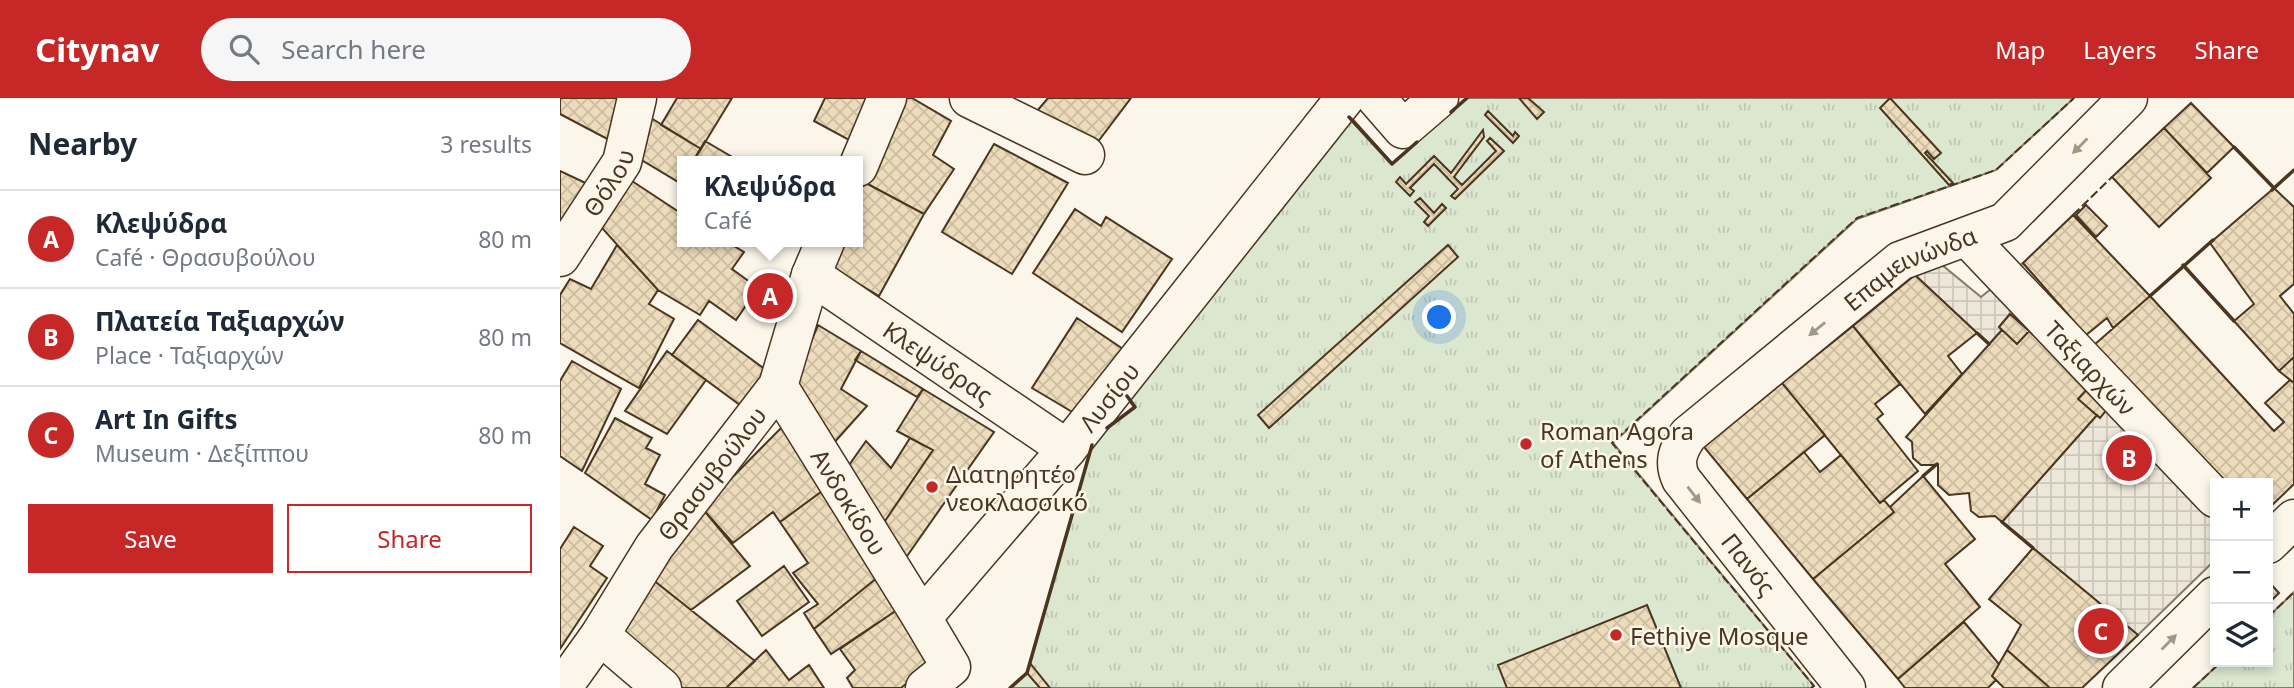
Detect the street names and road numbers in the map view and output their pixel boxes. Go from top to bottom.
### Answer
street label: Θόλου [575,146,641,222]
street label: Επαμεινώνδα [1836,218,1981,318]
street label: Κλεψύδρας [877,313,1000,411]
street label: Ταξιαρχών [2038,313,2144,422]
street label: Λυσίου [1071,355,1146,438]
street label: Θρασυβούλου [649,399,773,547]
street label: Ανδοκίδου [804,442,895,561]
street label: Πανός [1714,526,1784,602]

